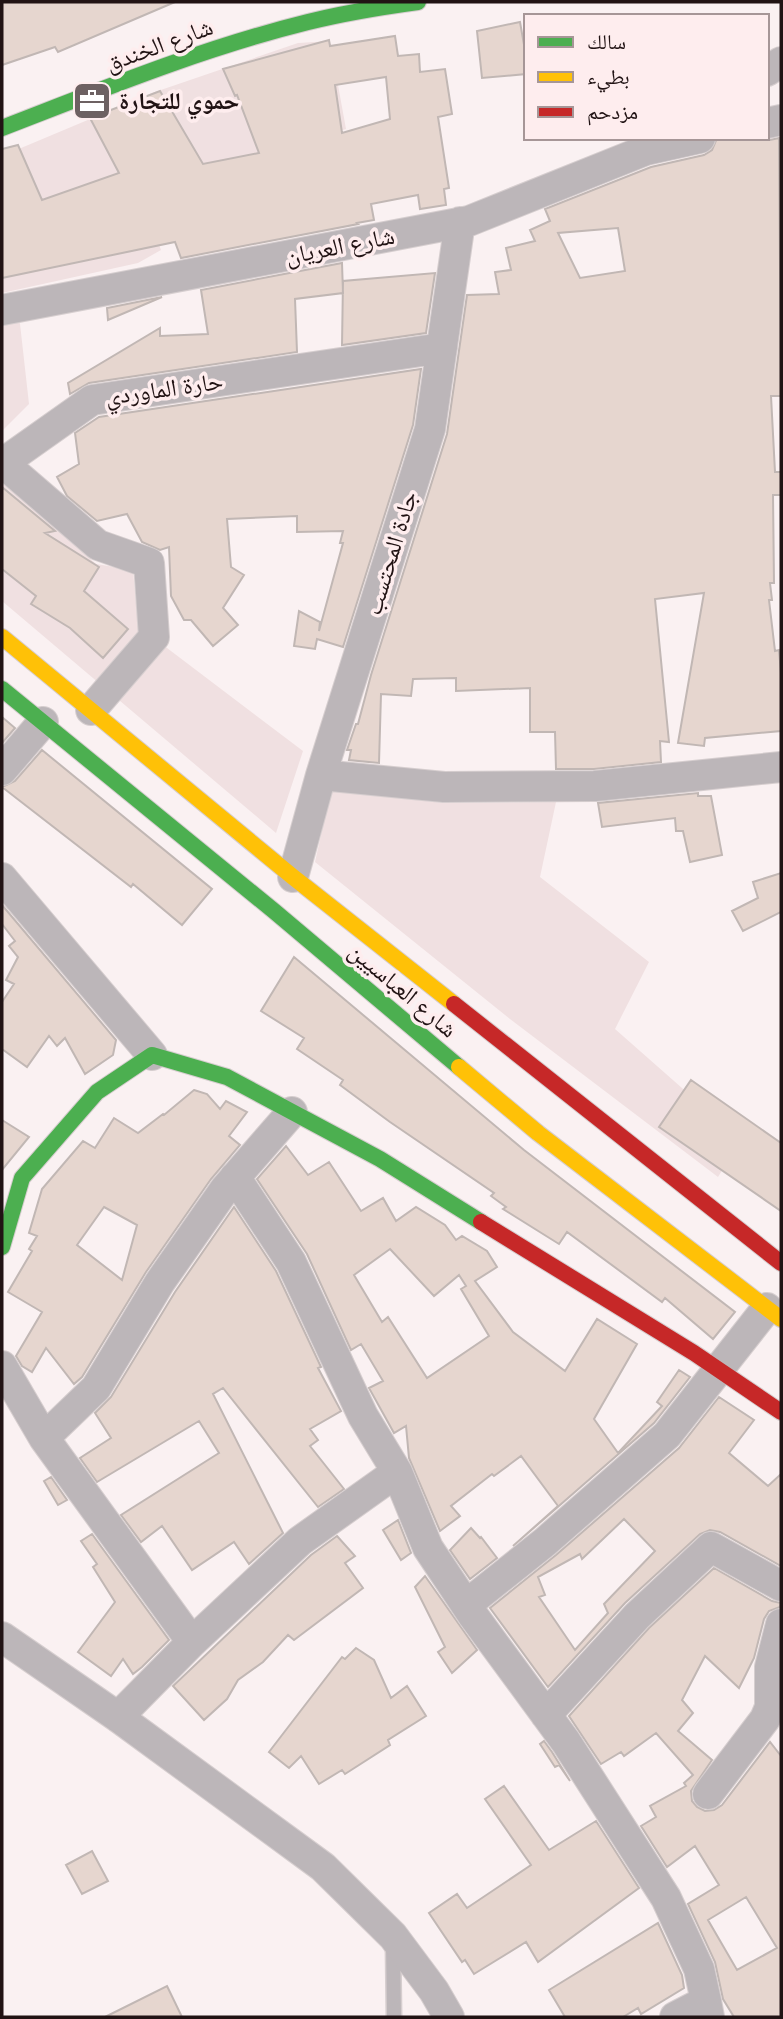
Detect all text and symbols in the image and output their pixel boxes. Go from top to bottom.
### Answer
street label: شارع الخندق [101,11,217,78]
legend [524,14,769,140]
text: سالك [587,28,626,55]
text: بطيء [587,63,630,93]
office icon: حموي للتجارة [71,80,113,122]
place label: حموي للتجارة [119,85,239,120]
text: مزدحم [587,98,638,126]
street label: شارع العريان [283,220,397,271]
street label: حارة الماوردي [103,365,225,416]
street label: جادة المحتسب [357,487,424,619]
street label: شارع العباسيين [343,935,464,1044]

